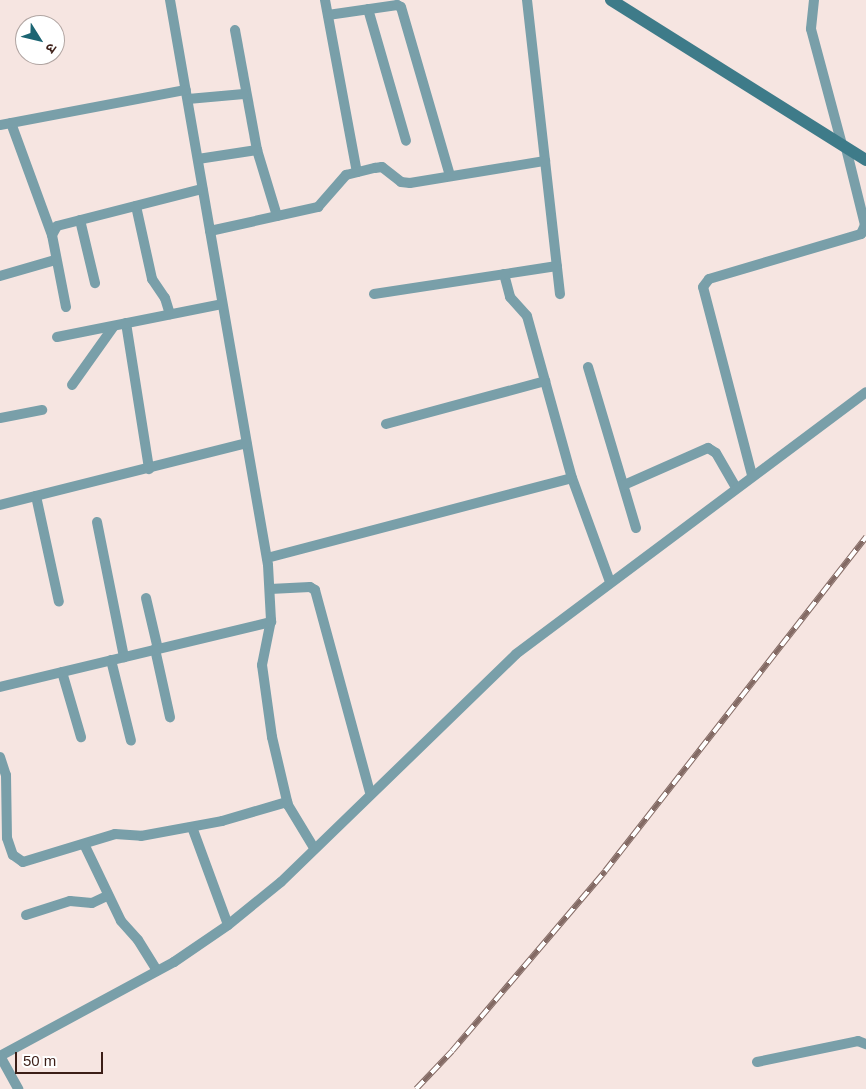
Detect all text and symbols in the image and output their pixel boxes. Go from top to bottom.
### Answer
north arrow [15,15,65,65]
text: उ [42,40,60,56]
scale bar [18,1042,105,1074]
text: 50 m [23,1052,56,1069]

